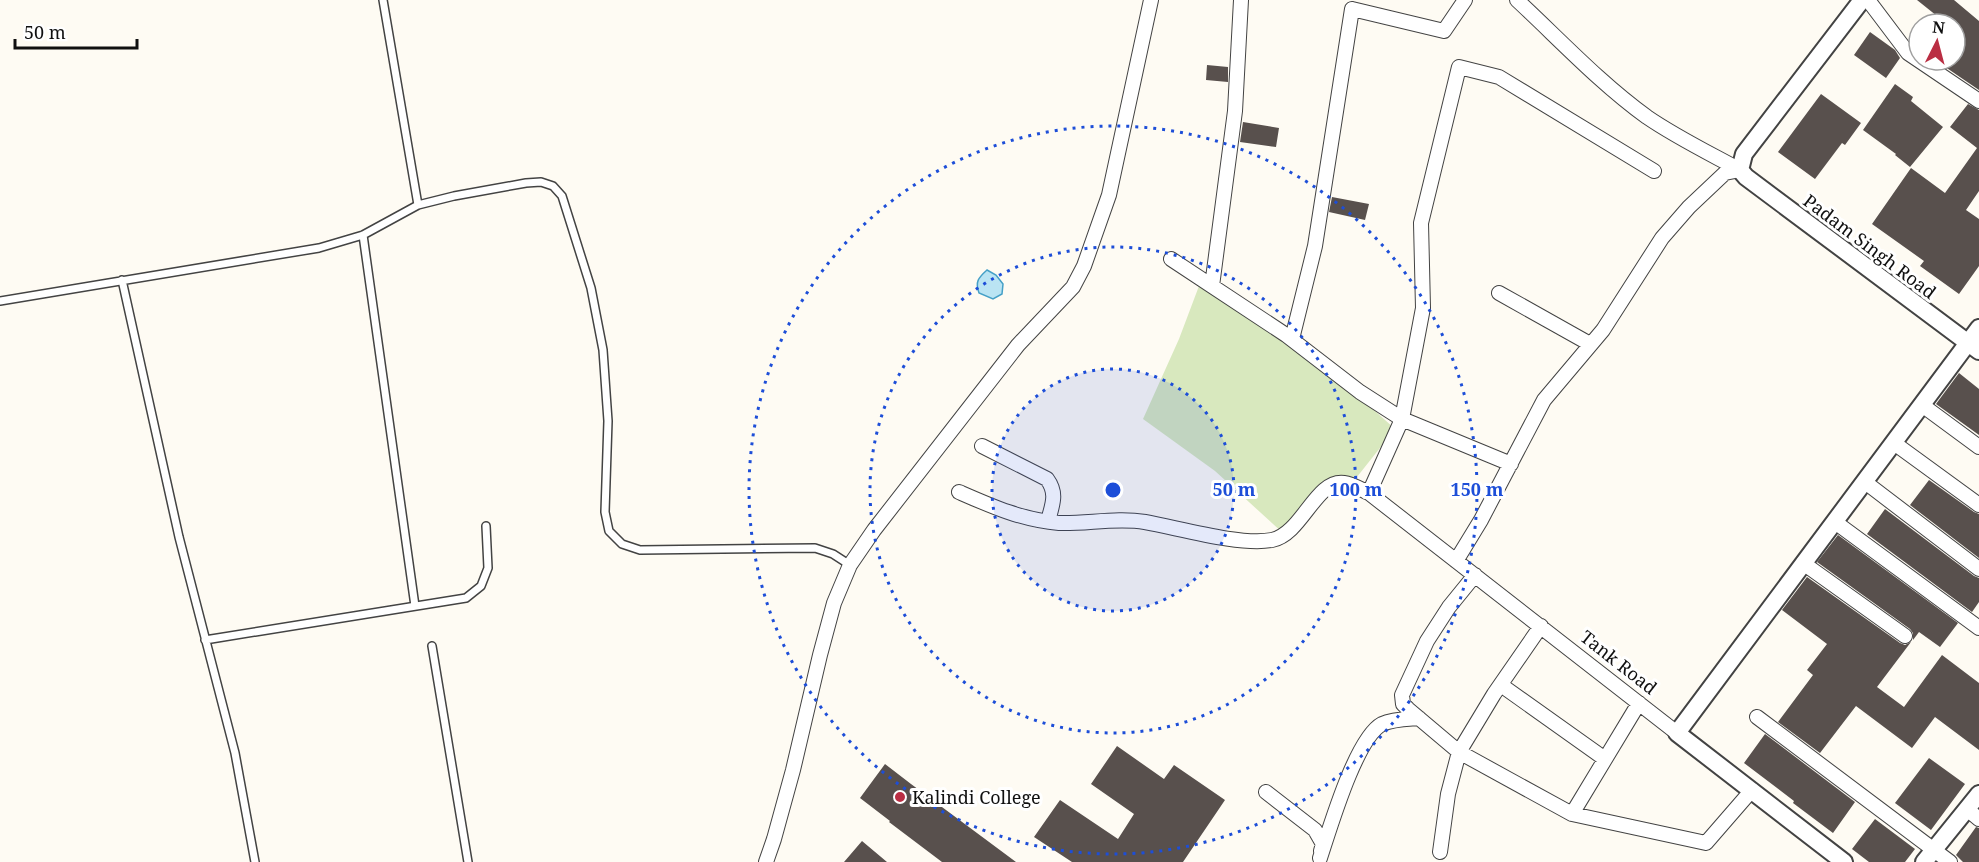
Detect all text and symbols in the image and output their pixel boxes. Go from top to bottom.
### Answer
scale bar [15,12,136,50]
north arrow [1907,12,1967,72]
text: N [1931,15,1946,39]
text: 50 m [24,20,66,44]
street label: Padam Singh Road [1799,188,1941,304]
text: 50 m [1213,477,1256,501]
text: 100 m [1330,477,1383,501]
text: 150 m [1451,477,1504,501]
centre of rings [1103,480,1123,500]
street label: Tank Road [1576,625,1662,699]
place label: Kalindi College [912,785,1041,809]
marker: Kalindi College [893,790,907,804]

